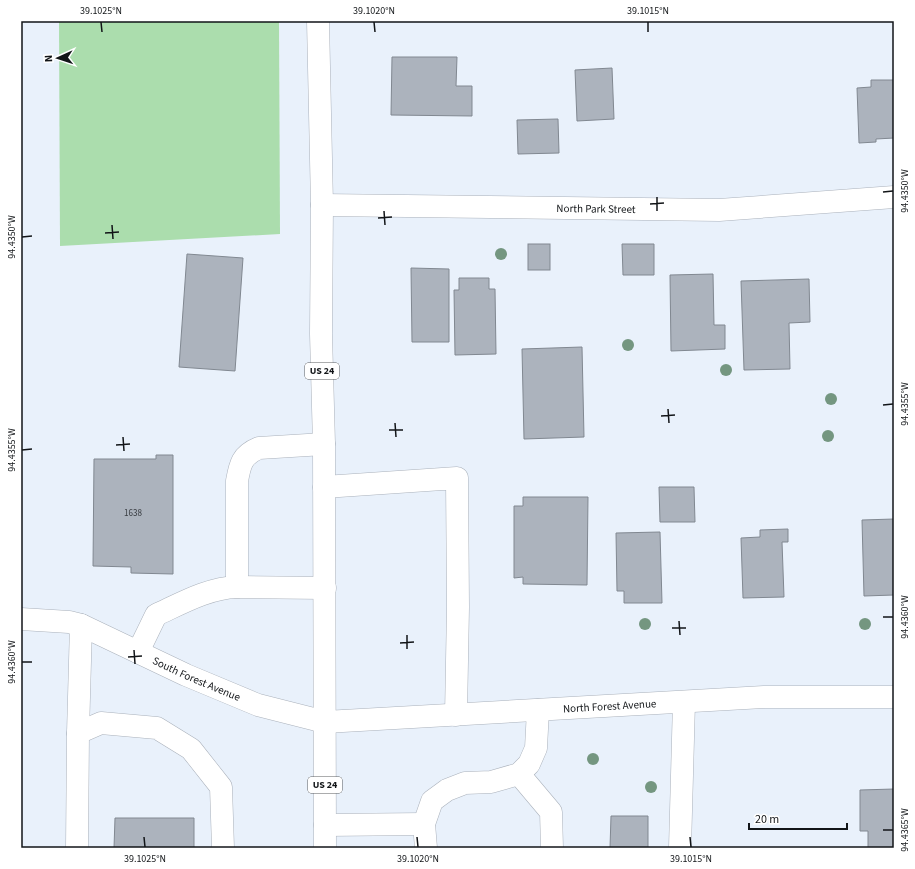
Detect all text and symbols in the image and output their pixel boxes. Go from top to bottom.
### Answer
text: 39.1025°N [80,4,122,18]
text: 39.1020°N [353,4,395,18]
text: 39.1015°N [627,4,669,18]
north arrow [38,38,78,78]
text: N [41,54,56,63]
text: 94.4350°W [898,169,912,213]
street label: North Park Street [556,200,636,216]
text: 94.4350°W [5,215,19,259]
road number: US 24 [305,363,339,379]
text: 94.4355°W [898,382,912,426]
text: 94.4355°W [5,428,19,472]
house number: 1638 [124,507,142,520]
text: 94.4360°W [898,595,912,639]
text: 94.4360°W [5,640,19,684]
street label: South Forest Avenue [150,653,243,705]
street label: North Forest Avenue [563,696,657,716]
road number: US 24 [308,777,342,793]
scale bar [749,805,847,831]
text: 94.4365°W [898,808,912,852]
text: 20 m [755,811,779,828]
text: 39.1025°N [124,852,166,866]
text: 39.1020°N [397,852,439,866]
text: 39.1015°N [670,852,712,866]

